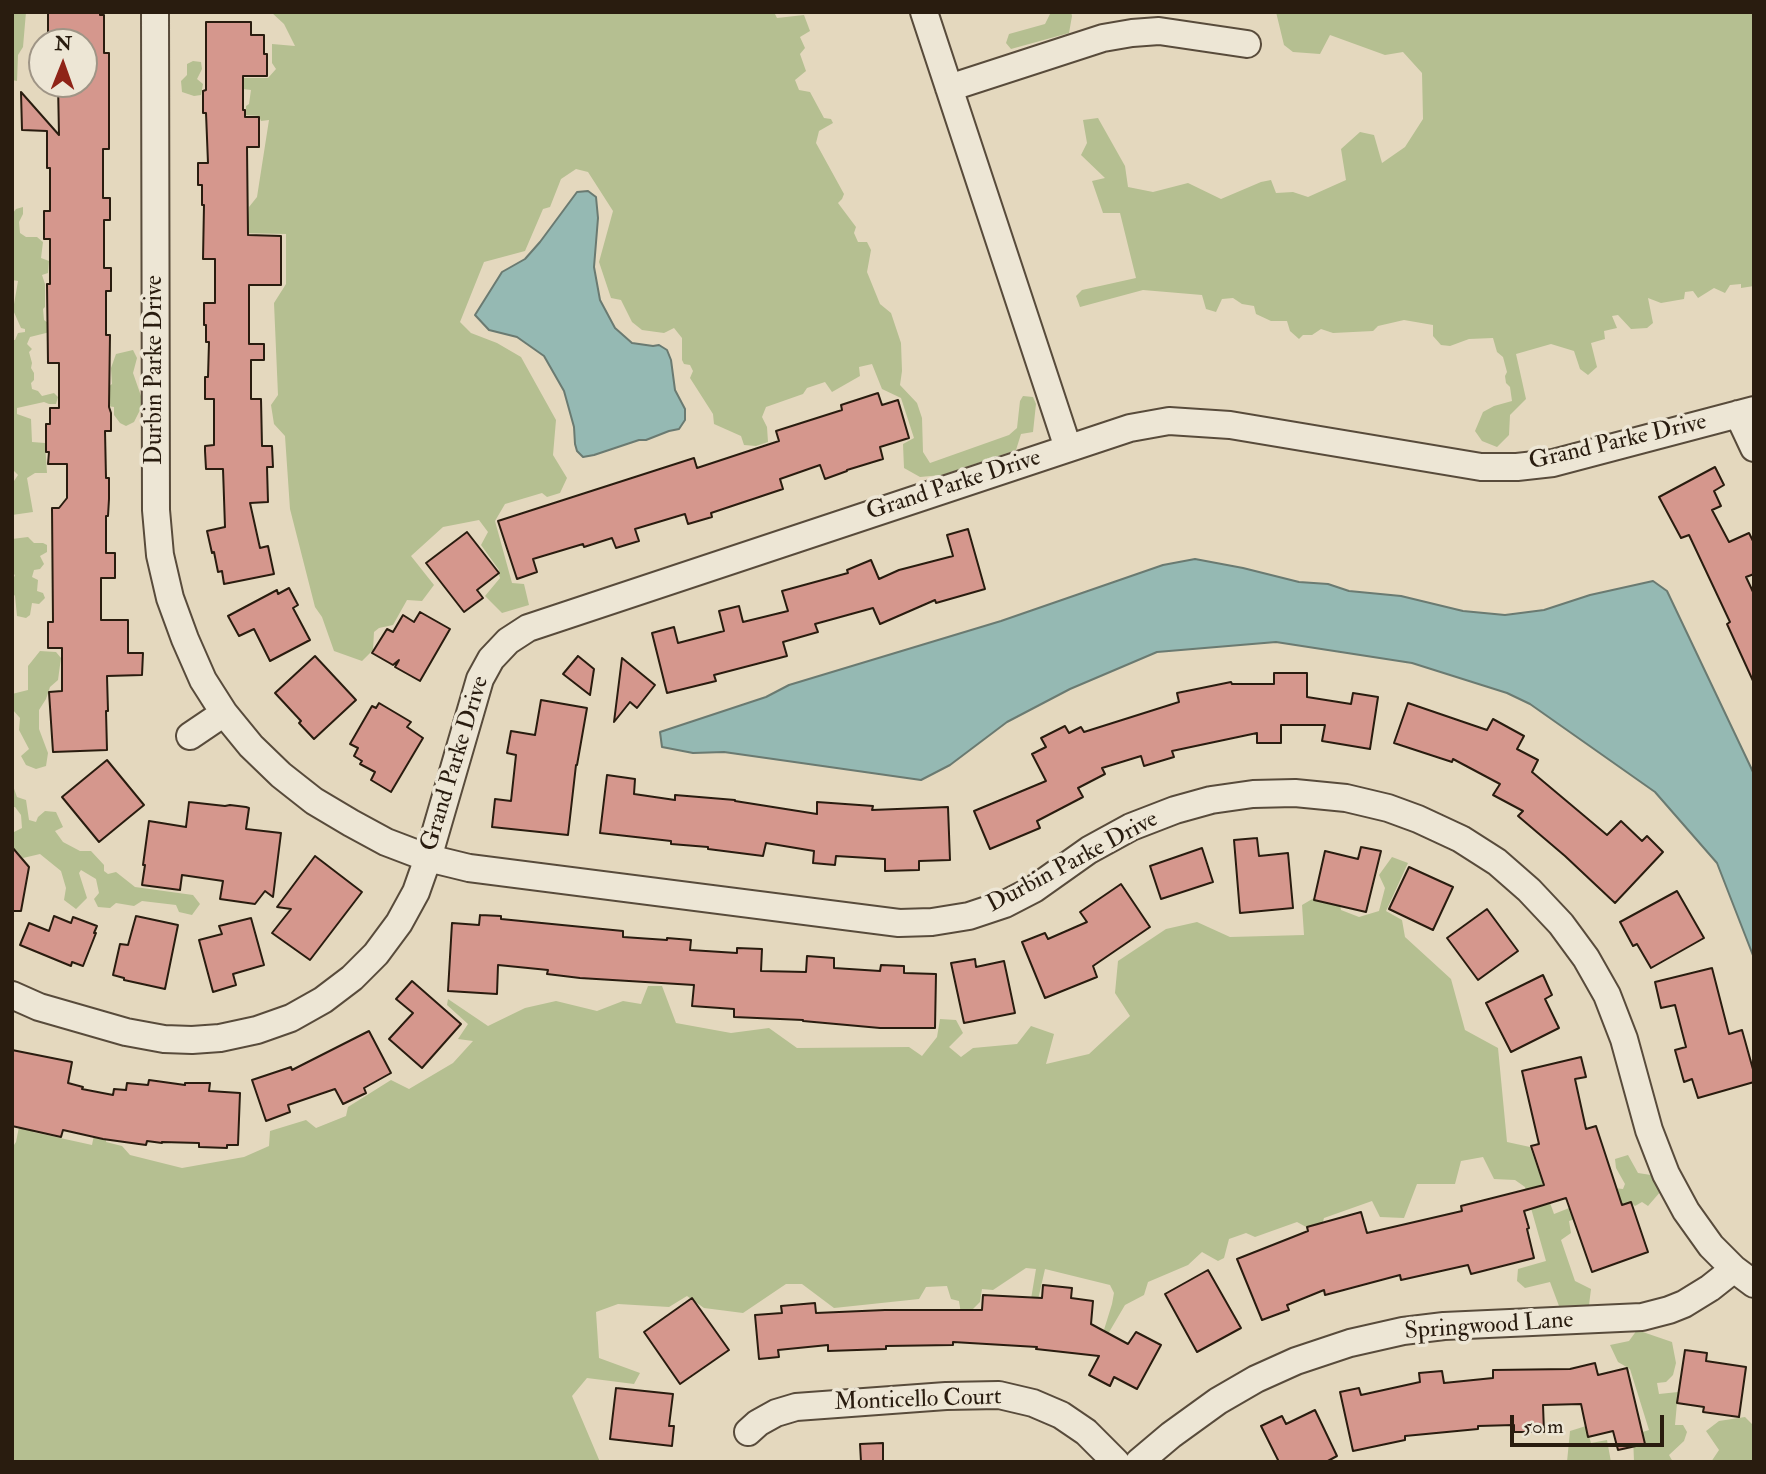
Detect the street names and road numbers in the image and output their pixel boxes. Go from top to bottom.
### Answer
street label: Durbin Parke Drive [142,275,170,465]
street label: Grand Parke Drive [1526,409,1710,477]
street label: Grand Parke Drive [863,444,1045,528]
street label: Grand Parke Drive [416,673,496,855]
street label: Durbin Parke Drive [982,806,1164,920]
street label: Springwood Lane [1404,1307,1574,1347]
street label: Monticello Court [834,1384,1002,1418]

